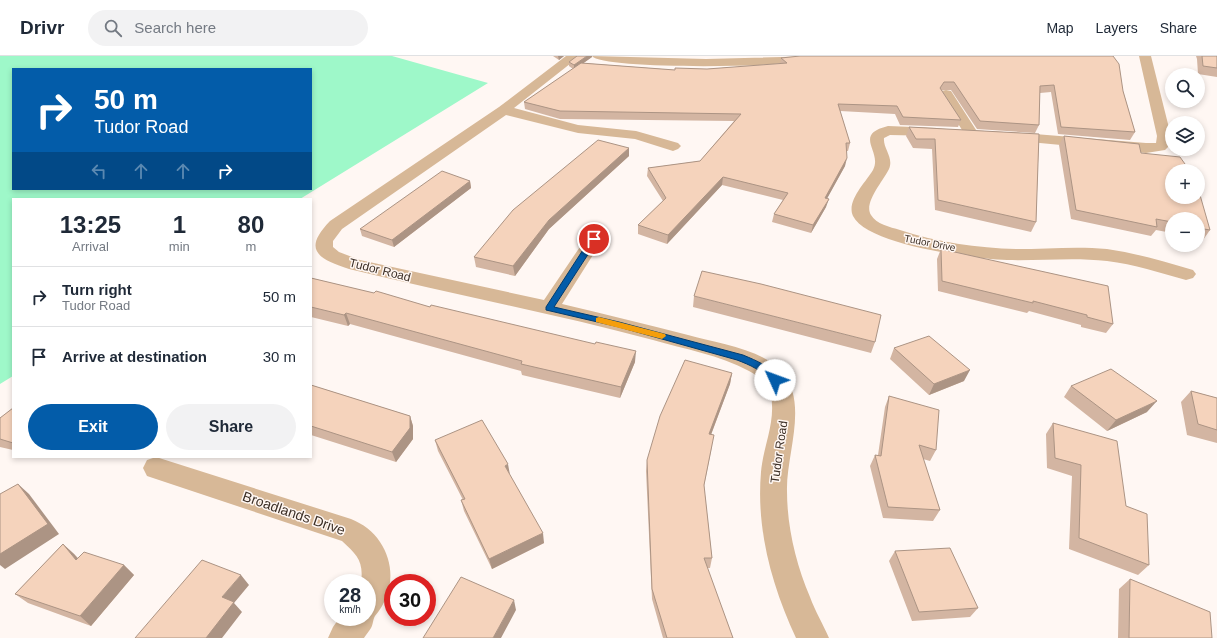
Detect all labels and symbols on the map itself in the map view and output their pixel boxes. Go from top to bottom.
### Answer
pin [577,222,611,256]
street label: Tudor Drive [903,233,957,253]
street label: Tudor Road [348,256,412,284]
position arrow [754,359,796,401]
street label: Tudor Road [768,420,790,484]
street label: Broadlands Drive [241,488,348,538]
speed limit sign: 30 [384,574,436,626]

